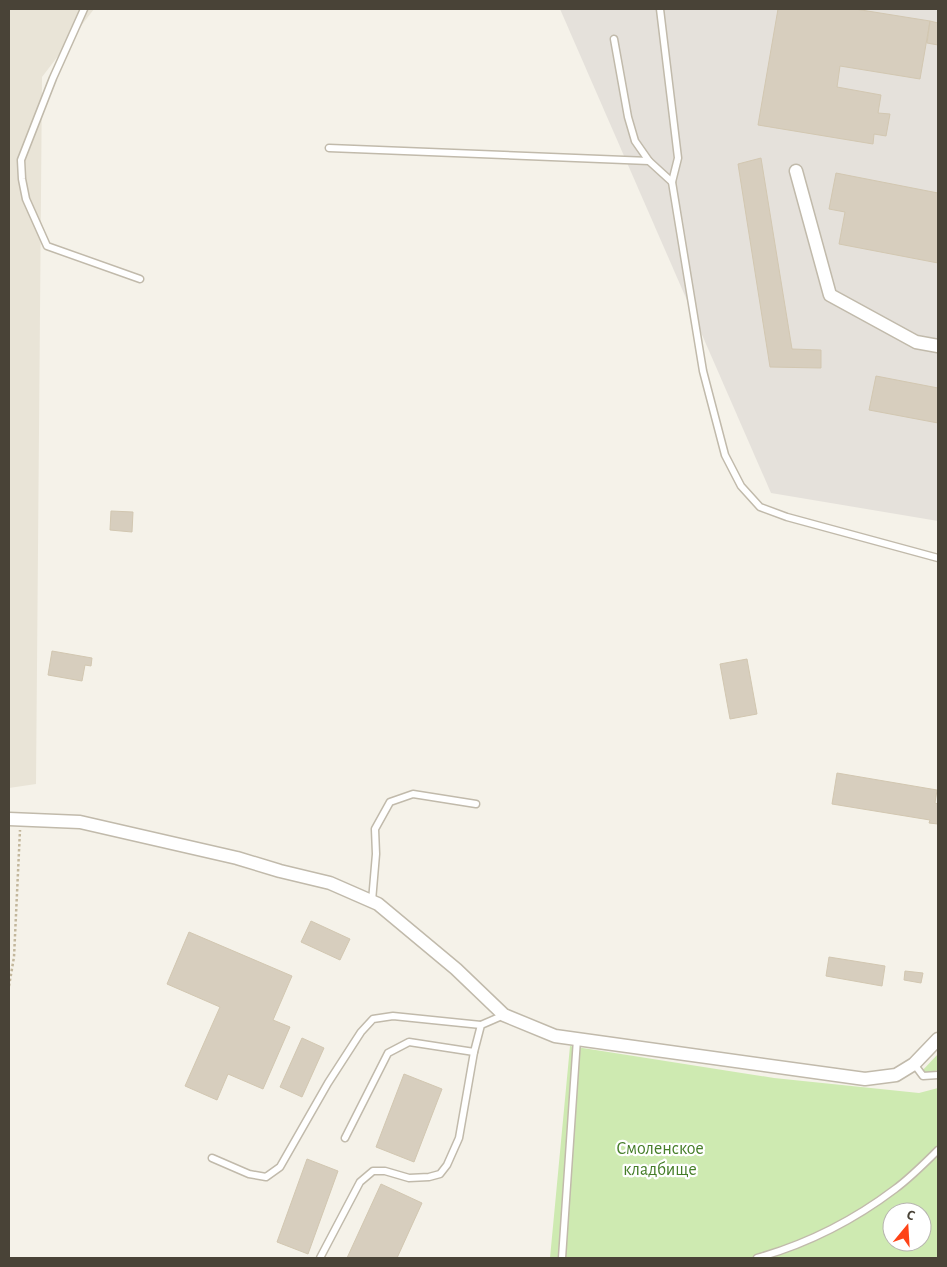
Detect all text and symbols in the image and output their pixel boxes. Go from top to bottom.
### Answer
park label: Смоленское кладбище [616,1140,704,1179]
north arrow [882,1202,932,1252]
text: С [905,1208,917,1224]

